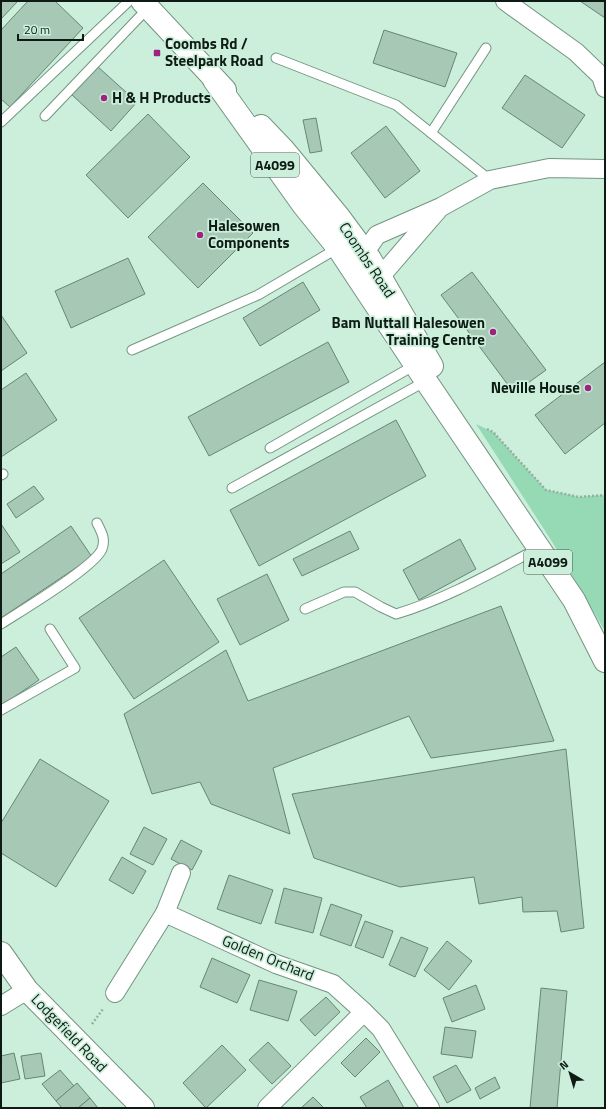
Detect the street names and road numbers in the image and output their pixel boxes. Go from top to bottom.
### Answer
road number: A4099 [251,153,299,177]
street label: Coombs Road [334,217,401,302]
road number: A4099 [524,550,572,574]
street label: Golden Orchard [219,929,318,986]
street label: Lodgefield Road [26,988,113,1077]

